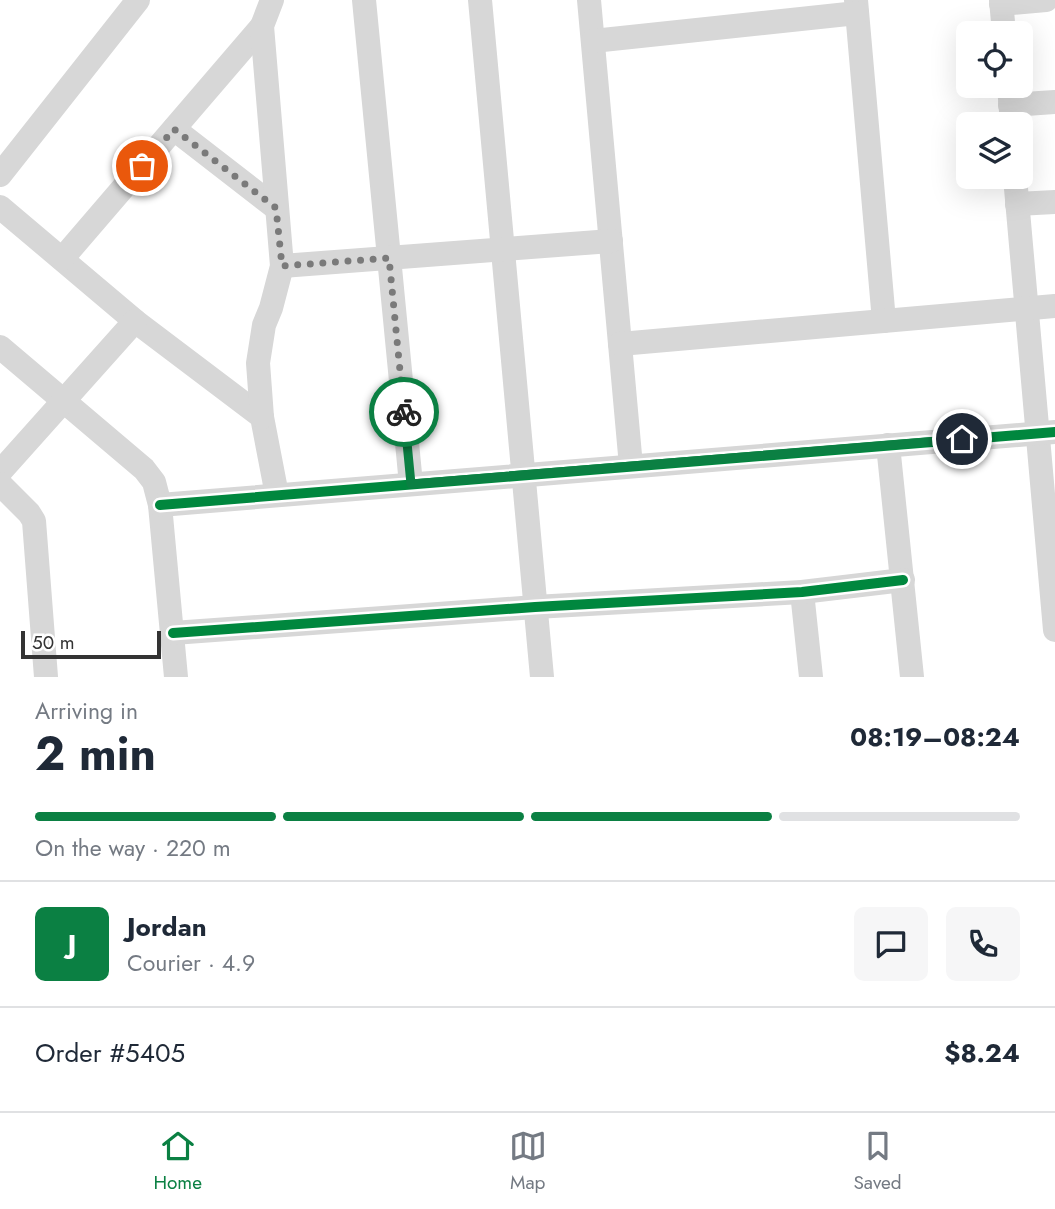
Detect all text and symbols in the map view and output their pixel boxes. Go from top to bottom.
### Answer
map controls [956,21,1033,189]
button: locate [956,21,1033,98]
button: layers [956,112,1033,189]
pin [112,136,172,196]
icon: bag [123,147,161,185]
courier [369,377,439,447]
icon: bike [385,393,423,431]
pin [932,409,992,469]
icon: home [943,420,981,458]
scale bar [21,628,161,660]
text: 50 m [32,629,75,656]
text: Arriving in [35,694,138,728]
text: 08:19–08:24 [850,718,1020,756]
text: 2 min [35,721,156,787]
text: On the way · 220 m [35,831,231,865]
button: chat [854,907,928,981]
button: phone [946,907,1020,981]
text: Jordan [127,908,207,946]
text: J [68,925,76,963]
text: Courier · 4.9 [127,946,255,980]
text: Order #5405 [35,1034,185,1072]
text: $8.24 [944,1034,1020,1072]
tab: Home [153,1127,202,1196]
tab: Map [509,1127,547,1196]
tab: Saved [853,1127,902,1196]

